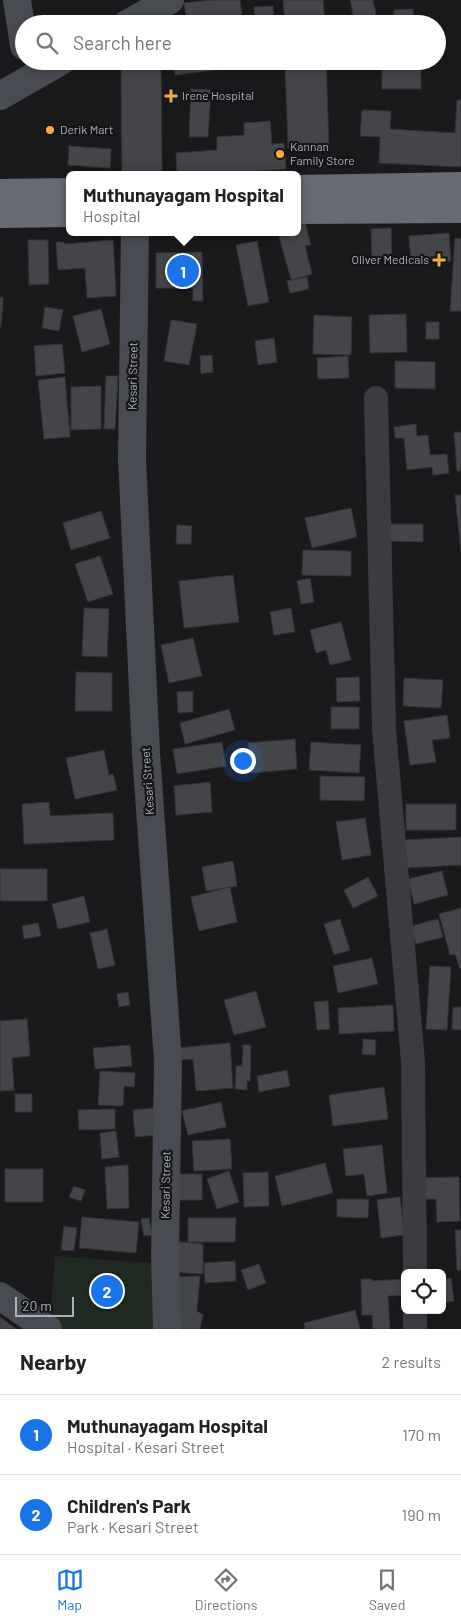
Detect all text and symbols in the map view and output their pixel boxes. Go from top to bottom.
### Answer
search box [15,15,446,70]
icon: search [33,29,61,57]
text: Search here [73,31,172,54]
place label: Irene Hospital [182,88,254,102]
marker: Irene Hospital [164,89,178,103]
place label: Derik Mart [60,122,113,136]
marker: Derik Mart [44,124,56,136]
place label: Kannan Family Store [290,139,355,167]
marker: Kannan Family Store [274,148,286,160]
popup [66,171,301,236]
text: Muthunayagam Hospital [83,183,284,206]
text: Hospital [83,206,140,225]
pin: 1 [167,252,199,290]
place label: Oliver Medicals [352,252,429,266]
marker: Oliver Medicals [433,254,445,266]
street label: Kesari Street [124,342,140,410]
street label: Kesari Street [138,747,156,815]
your location [230,748,256,774]
street label: Kesari Street [157,1151,173,1219]
map controls [401,1269,446,1314]
button: locate [401,1269,446,1314]
pin: 2 [91,1272,123,1310]
scale bar [15,1294,74,1317]
text: 20 m [22,1297,52,1314]
text: Nearby [20,1349,86,1374]
text: 2 results [382,1352,441,1371]
text: Muthunayagam Hospital [67,1414,268,1437]
text: 1 [33,1425,39,1444]
text: 170 m [402,1425,441,1444]
text: Hospital · Kesari Street [67,1437,225,1456]
text: Children's Park [67,1494,191,1517]
text: 2 [32,1505,40,1524]
text: 190 m [402,1505,441,1524]
text: Park · Kesari Street [67,1517,199,1536]
tab: Map [56,1566,84,1613]
tab: Directions [195,1566,257,1613]
tab: Saved [369,1566,405,1613]

